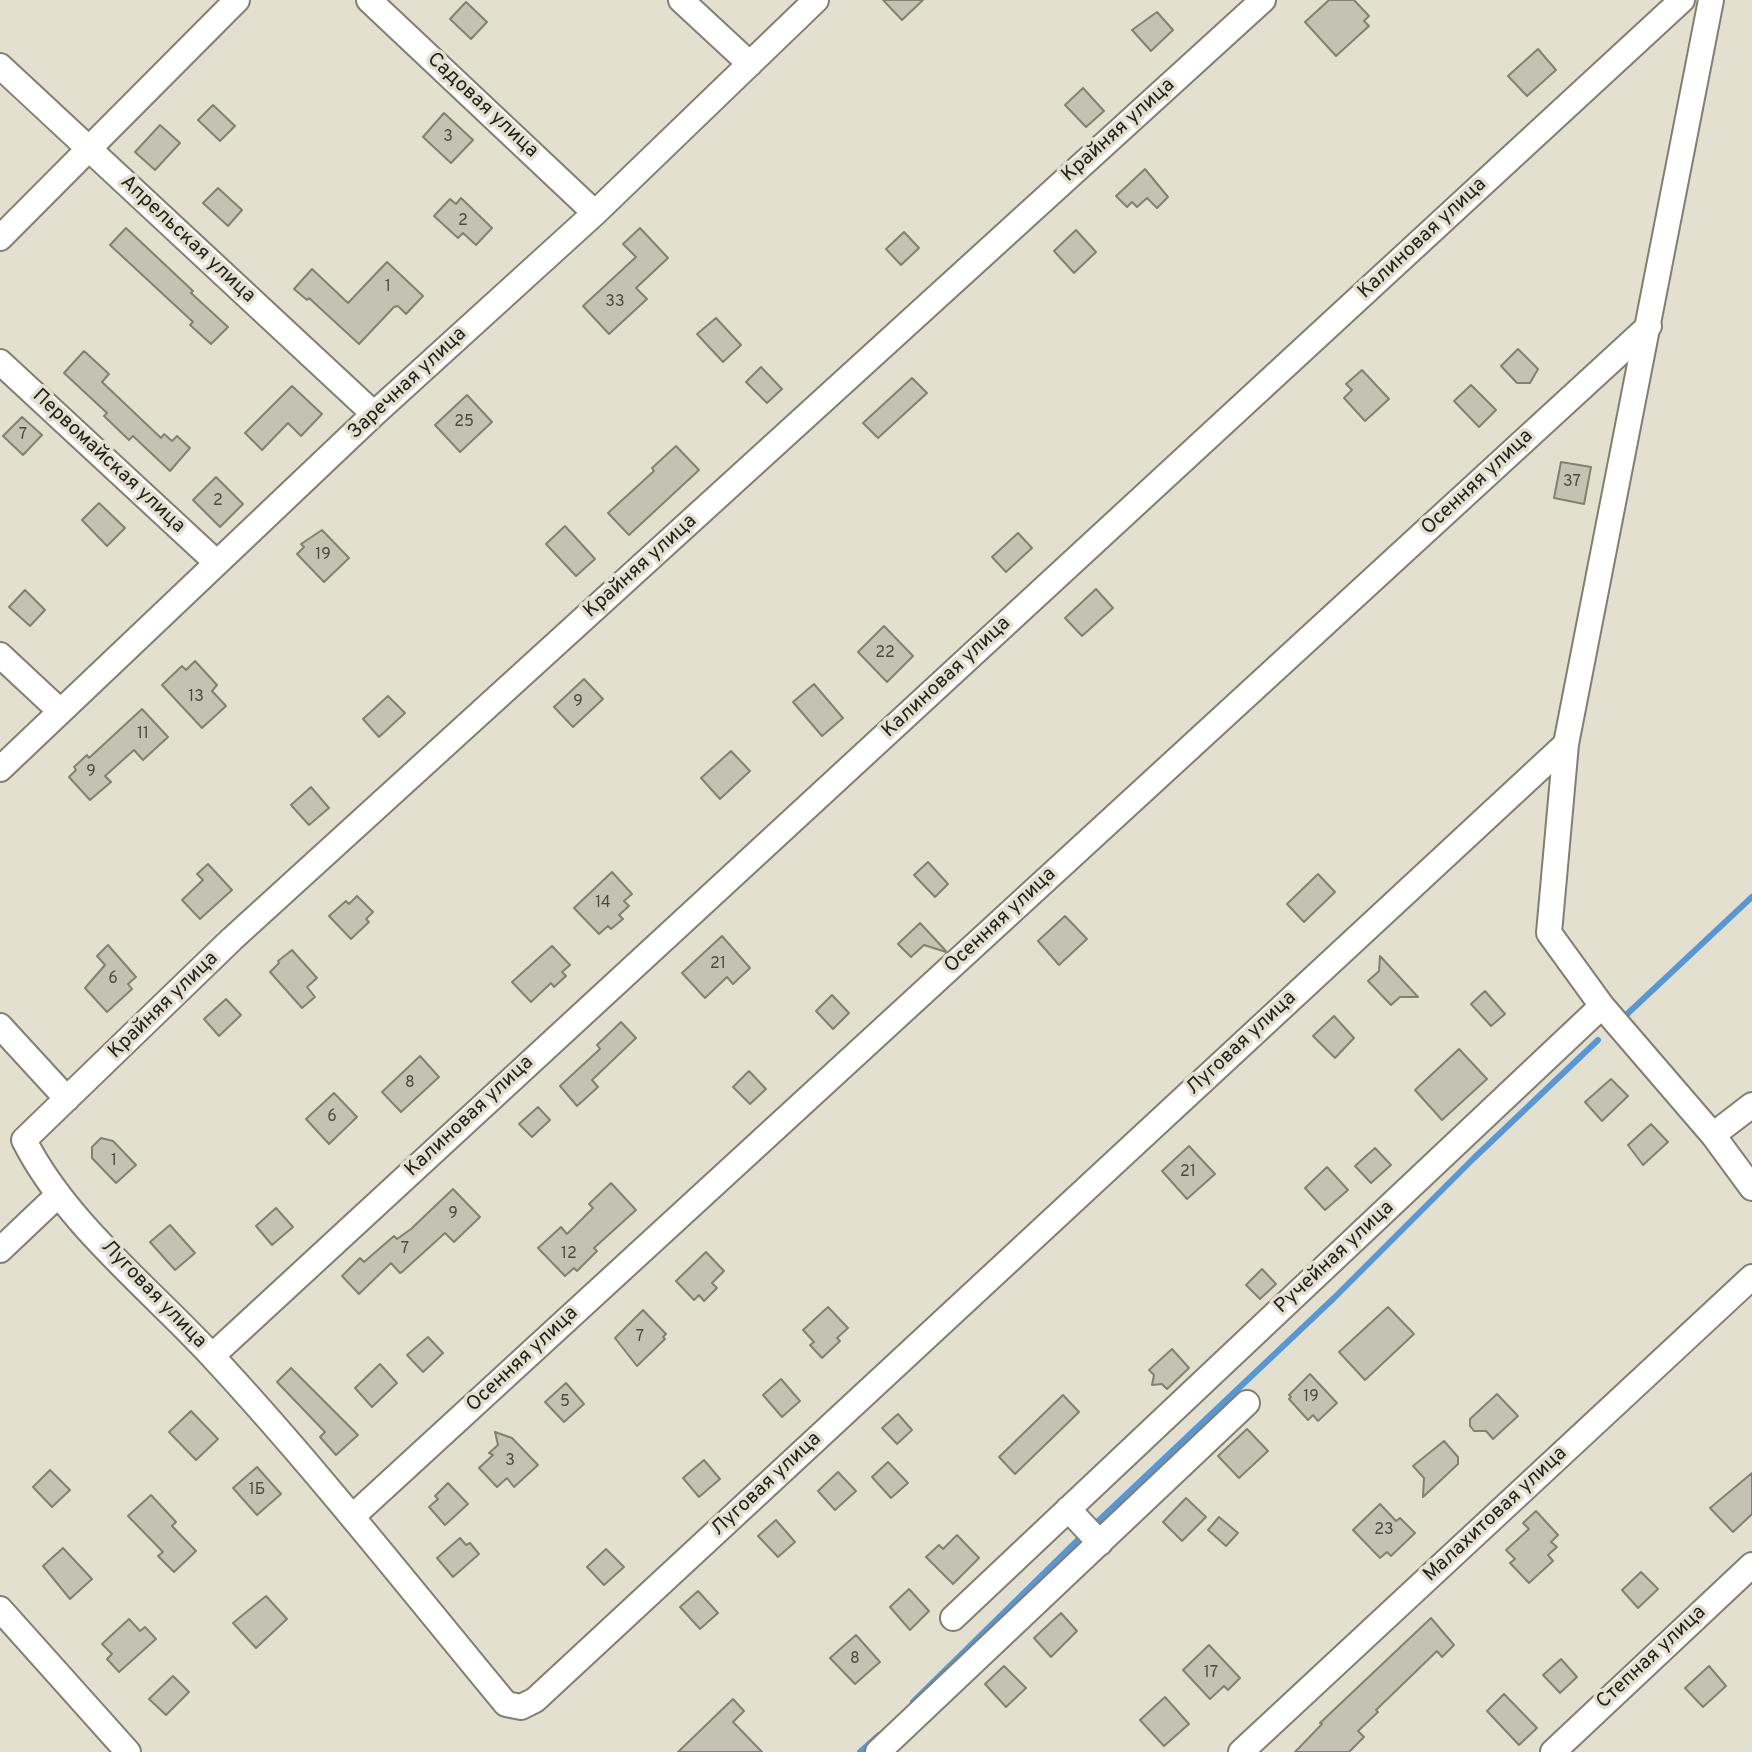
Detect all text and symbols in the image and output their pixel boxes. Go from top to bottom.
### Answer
street label: Садовая улица [421,48,543,164]
street label: Крайняя улица [1058,74,1180,188]
house number: 3 [443,128,453,148]
street label: Апрельская улица [114,171,260,309]
street label: Калиновая улица [1354,173,1492,305]
house number: 2 [458,212,468,232]
house number: 1 [385,278,391,298]
house number: 33 [605,293,625,313]
street label: Заречная улица [344,323,472,445]
street label: Первомайская улица [27,385,189,539]
house number: 25 [454,413,474,433]
street label: Осенняя улица [1417,425,1539,541]
house number: 7 [19,426,27,446]
house number: 37 [1563,473,1581,493]
house number: 2 [213,492,223,512]
street label: Крайняя улица [580,510,702,624]
house number: 19 [315,546,331,566]
street label: Калиновая улица [878,612,1016,744]
house number: 22 [875,644,895,664]
house number: 13 [188,688,204,708]
house number: 9 [573,693,583,713]
house number: 11 [137,725,149,745]
house number: 9 [86,763,96,783]
street label: Осенняя улица [940,863,1062,979]
house number: 14 [595,894,611,914]
street label: Крайняя улица [104,948,224,1064]
house number: 21 [710,955,726,975]
house number: 6 [108,970,118,990]
street label: Луговая улица [1182,987,1302,1101]
street label: Калиновая улица [401,1051,539,1183]
house number: 8 [405,1074,415,1094]
house number: 6 [327,1108,337,1128]
house number: 1 [111,1152,117,1172]
house number: 21 [1180,1163,1196,1183]
street label: Ручейная улица [1270,1197,1400,1319]
house number: 9 [448,1205,458,1225]
street label: Луговая улица [95,1236,211,1354]
house number: 7 [401,1240,409,1260]
house number: 12 [561,1245,577,1265]
street label: Осенняя улица [462,1302,584,1418]
house number: 7 [636,1328,644,1348]
house number: 19 [1303,1388,1319,1408]
house number: 5 [560,1393,570,1413]
street label: Луговая улица [707,1428,827,1542]
street label: Малахитовая улица [1419,1442,1573,1588]
house number: 3 [505,1452,515,1472]
house number: 1Б [249,1481,265,1501]
house number: 23 [1374,1521,1394,1541]
street label: Степная улица [1592,1601,1712,1715]
house number: 8 [850,1650,860,1670]
house number: 17 [1204,1664,1218,1684]

